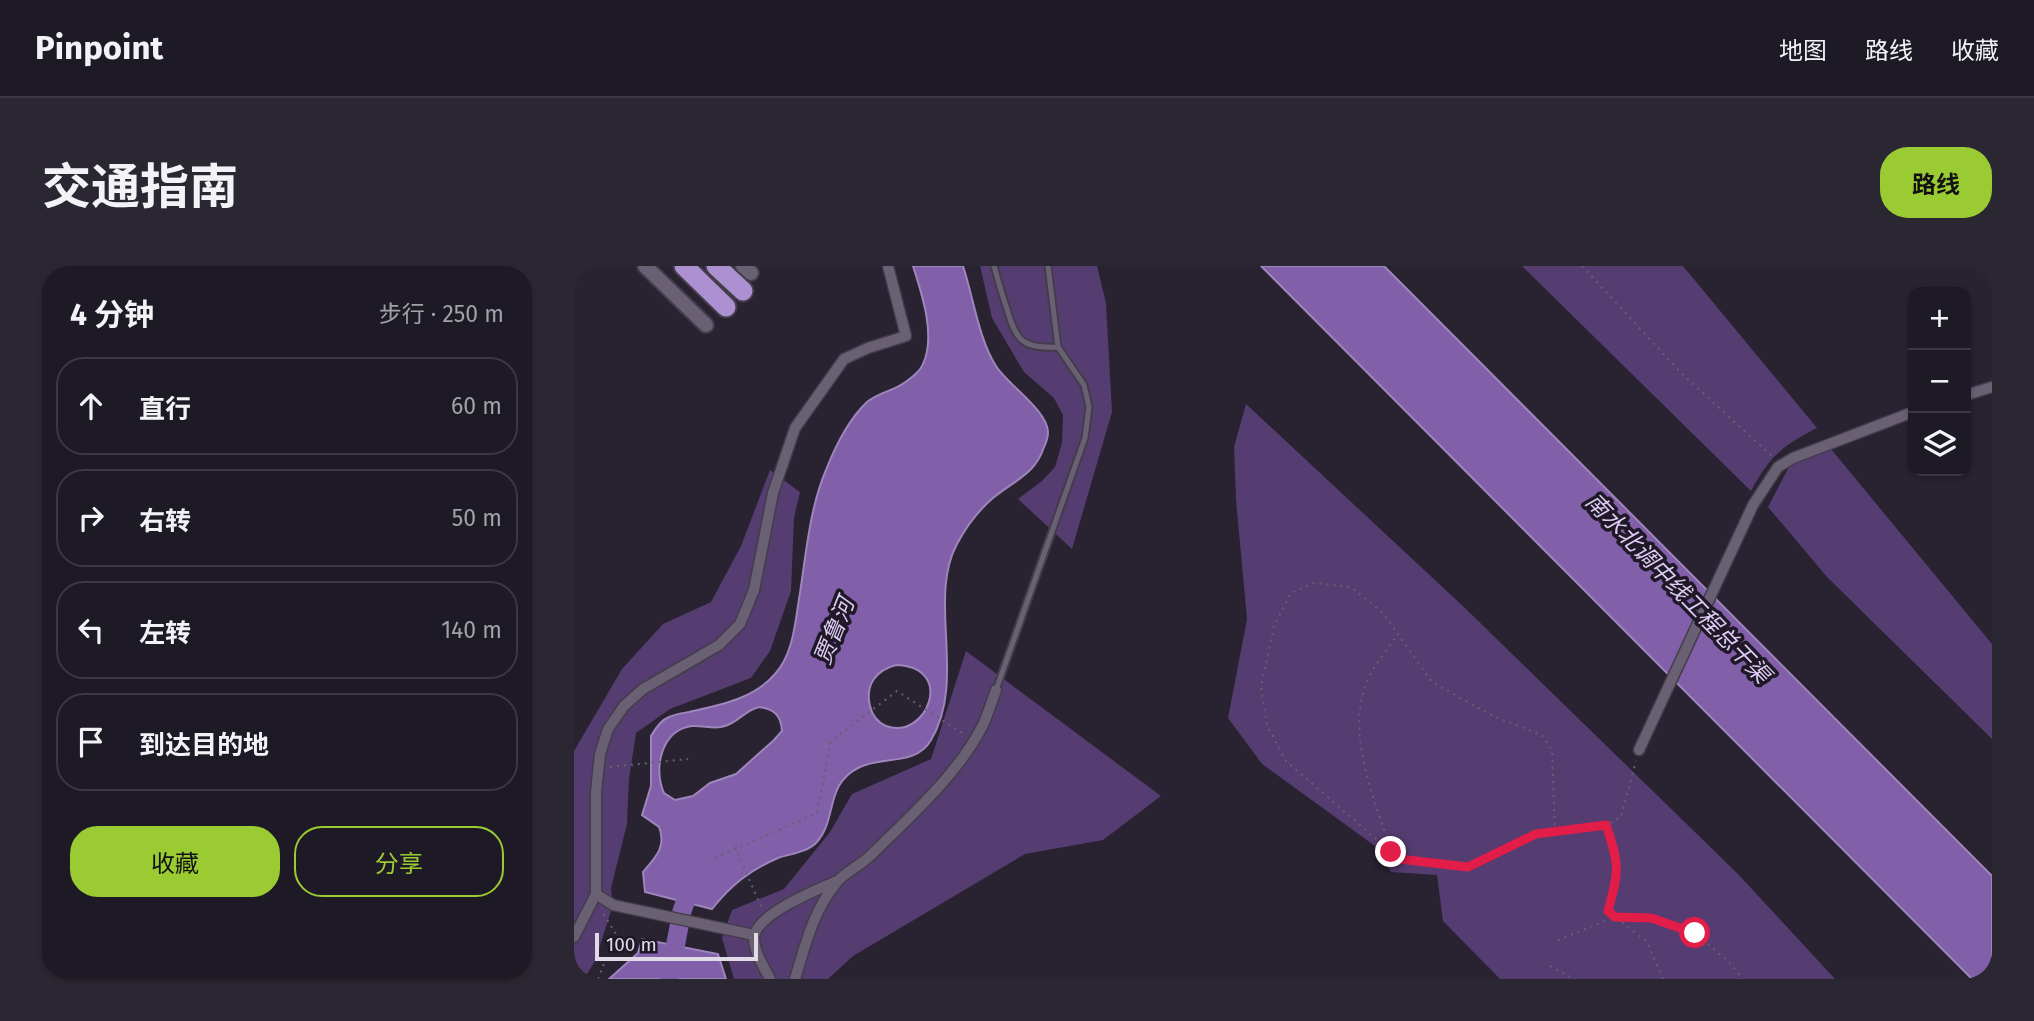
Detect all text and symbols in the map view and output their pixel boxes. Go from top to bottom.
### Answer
text: Pinpoint [35,28,163,68]
text: 地图 [1779,37,1827,65]
text: 路线 [1865,37,1913,65]
text: 收藏 [1951,37,1999,65]
button: 路线 [1880,147,1992,218]
text: 交通指南 [42,158,238,217]
map controls [1908,287,1971,476]
button: + [1908,287,1971,350]
text: 4 分钟 [70,297,154,333]
text: 步行 · 250 m [379,300,504,328]
button: − [1908,350,1971,413]
icon: ahead [72,387,110,425]
text: 60 m [451,392,502,420]
text: 直行 [139,394,191,425]
button: layers [1908,413,1971,476]
water label: 南水北调中线工程总干渠 [1580,487,1778,691]
icon: right [72,499,110,537]
text: 50 m [452,504,502,532]
text: 右转 [139,506,191,537]
water label: 贾鲁河 [808,590,861,668]
icon: left [72,611,110,649]
text: 140 m [441,616,502,644]
text: 左转 [139,618,191,649]
icon: arrive [72,723,110,761]
text: 到达目的地 [139,730,269,761]
button: 收藏 [70,826,280,897]
button: 分享 [294,826,504,897]
route end [1375,836,1406,867]
route start [1679,917,1710,948]
scale bar [595,930,758,962]
text: 100 m [606,933,657,956]

